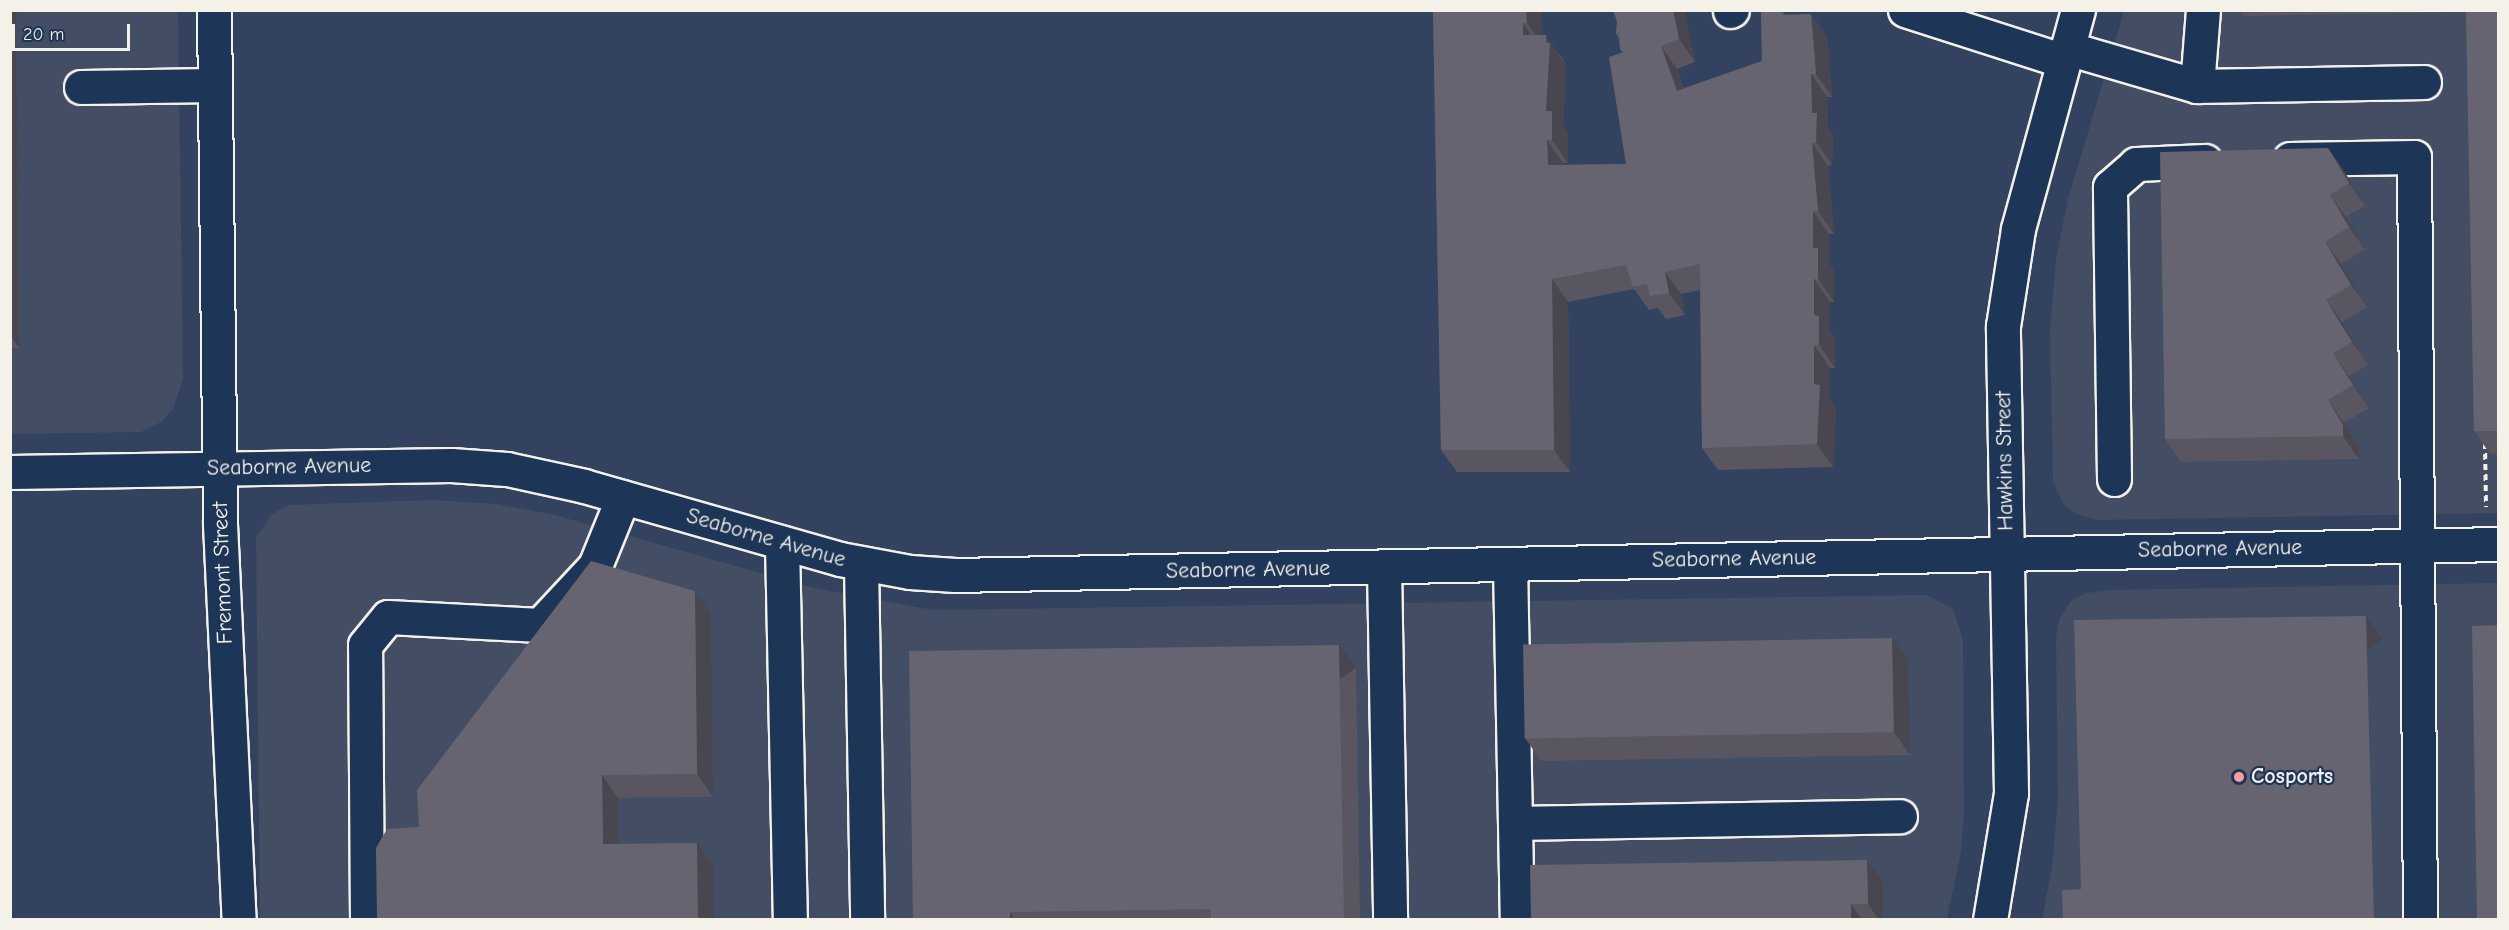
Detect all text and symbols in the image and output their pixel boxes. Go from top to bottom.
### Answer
scale bar [15,12,134,50]
text: 20 m [23,24,64,45]
street label: Hawkins Street [1991,391,2019,531]
street label: Seaborne Avenue [207,452,371,482]
street label: Fremont Street [207,501,239,645]
street label: Seaborne Avenue [683,503,849,573]
street label: Seaborne Avenue [2138,534,2302,564]
street label: Seaborne Avenue [1652,544,1816,574]
street label: Seaborne Avenue [1166,555,1330,585]
place label: Cosports [2251,764,2333,790]
marker: Cosports [2232,770,2246,784]

